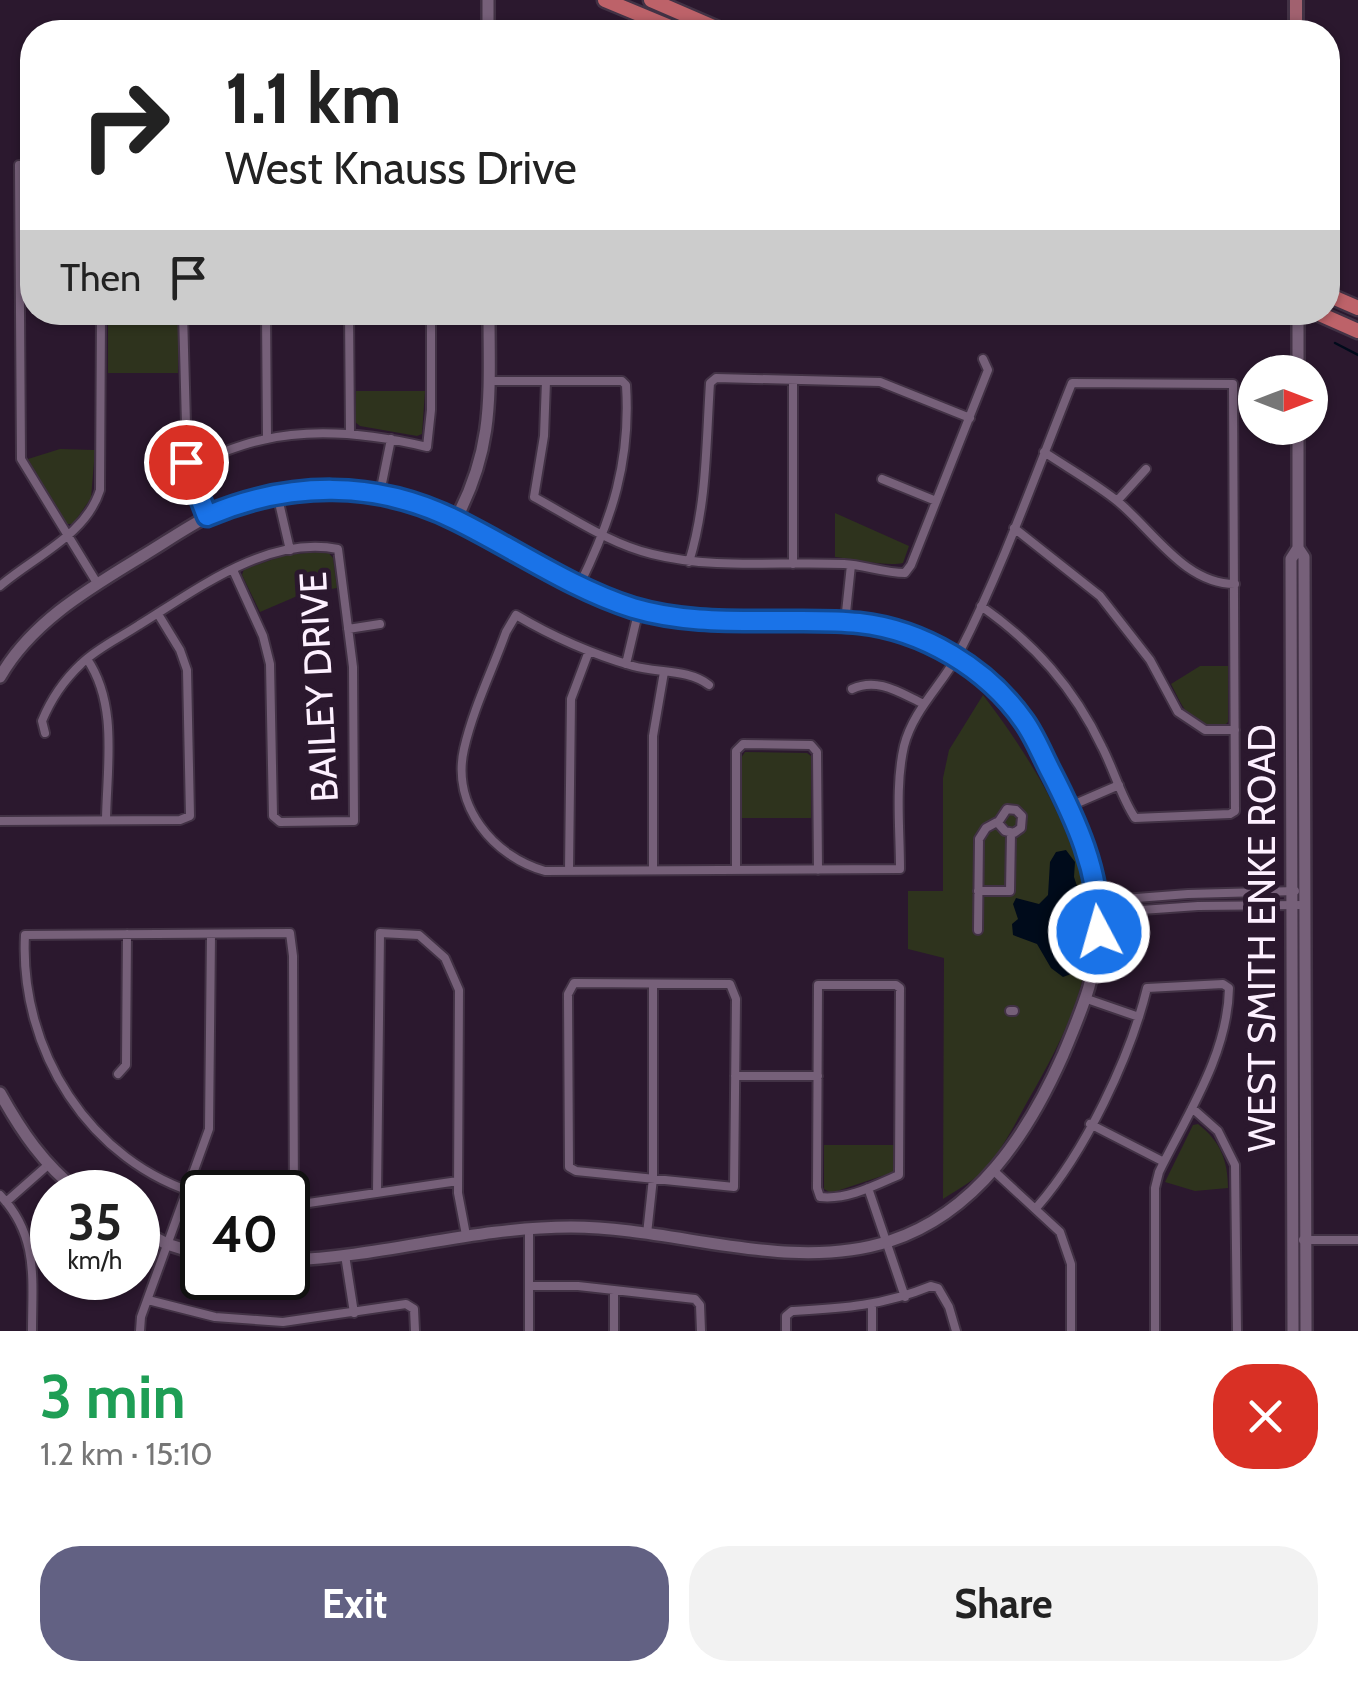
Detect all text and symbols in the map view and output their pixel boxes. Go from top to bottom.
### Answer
text: 1.1 km [225,55,401,141]
icon: right [60,60,190,190]
text: West Knauss Drive [225,141,577,195]
icon: arrive [161,250,216,305]
text: Then [60,254,141,301]
north arrow [1238,355,1328,445]
map controls [1238,355,1328,445]
pin [144,420,229,505]
icon: arrive [159,435,214,490]
street label: BAILEY DRIVE [289,571,348,803]
street label: WEST SMITH ENKE ROAD [1238,724,1285,1152]
position arrow [1047,880,1151,984]
speed limit sign: 40 [180,1170,310,1300]
text: 35 [68,1192,122,1253]
text: km/h [68,1245,122,1275]
text: 3 min [40,1360,186,1433]
button: close [1213,1364,1318,1469]
text: 1.2 km · 15:10 [40,1434,213,1473]
button: Exit [40,1546,669,1661]
button: Share [689,1546,1318,1661]

